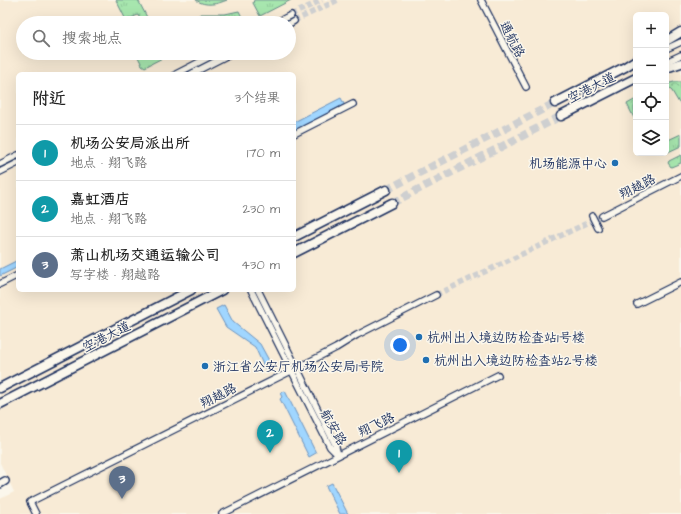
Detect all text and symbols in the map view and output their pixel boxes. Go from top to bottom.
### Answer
map controls [633,12,669,156]
button: + [633,12,669,48]
search box [16,16,296,60]
street label: 通航路 [495,18,529,61]
icon: search [30,27,52,49]
text: 搜索地点 [62,28,122,49]
button: − [633,48,669,84]
street label: 空港大道 [564,68,619,108]
button: locate [633,84,669,120]
text: 附近 [32,87,66,111]
text: 3个结果 [234,89,280,107]
button: layers [633,120,669,156]
text: 机场公安局派出所 [70,133,190,154]
text: 1 [44,144,46,162]
text: 170 m [247,144,280,162]
text: 地点 · 翔飞路 [70,154,147,172]
place label: 机场能源中心 [529,155,607,173]
marker: 机场能源中心 [610,158,620,168]
street label: 翔越路 [616,170,659,204]
text: 嘉虹酒店 [70,189,130,210]
text: 2 [41,200,49,218]
text: 230 m [242,200,280,218]
text: 地点 · 翔飞路 [70,210,147,228]
text: 萧山机场交通运输公司 [70,245,220,266]
text: 3 [42,256,48,274]
text: 430 m [241,256,280,274]
text: 写字楼 · 翔越路 [70,266,160,284]
street label: 空港大道 [79,317,134,357]
place label: 杭州出入境边防检查站1号楼 [427,329,585,347]
marker: 杭州出入境边防检查站1号楼 [414,332,424,342]
your location [390,335,410,355]
place label: 杭州出入境边防检查站2号楼 [434,352,597,370]
marker: 杭州出入境边防检查站2号楼 [421,355,431,365]
place label: 浙江省公安厅机场公安局1号院 [213,358,384,376]
marker: 浙江省公安厅机场公安局1号院 [200,361,210,371]
street label: 翔越路 [197,379,240,413]
street label: 航安路 [316,406,351,449]
street label: 翔飞路 [355,408,398,442]
pin: 2 [257,420,283,453]
pin: 1 [386,440,412,473]
pin: 3 [109,466,135,499]

